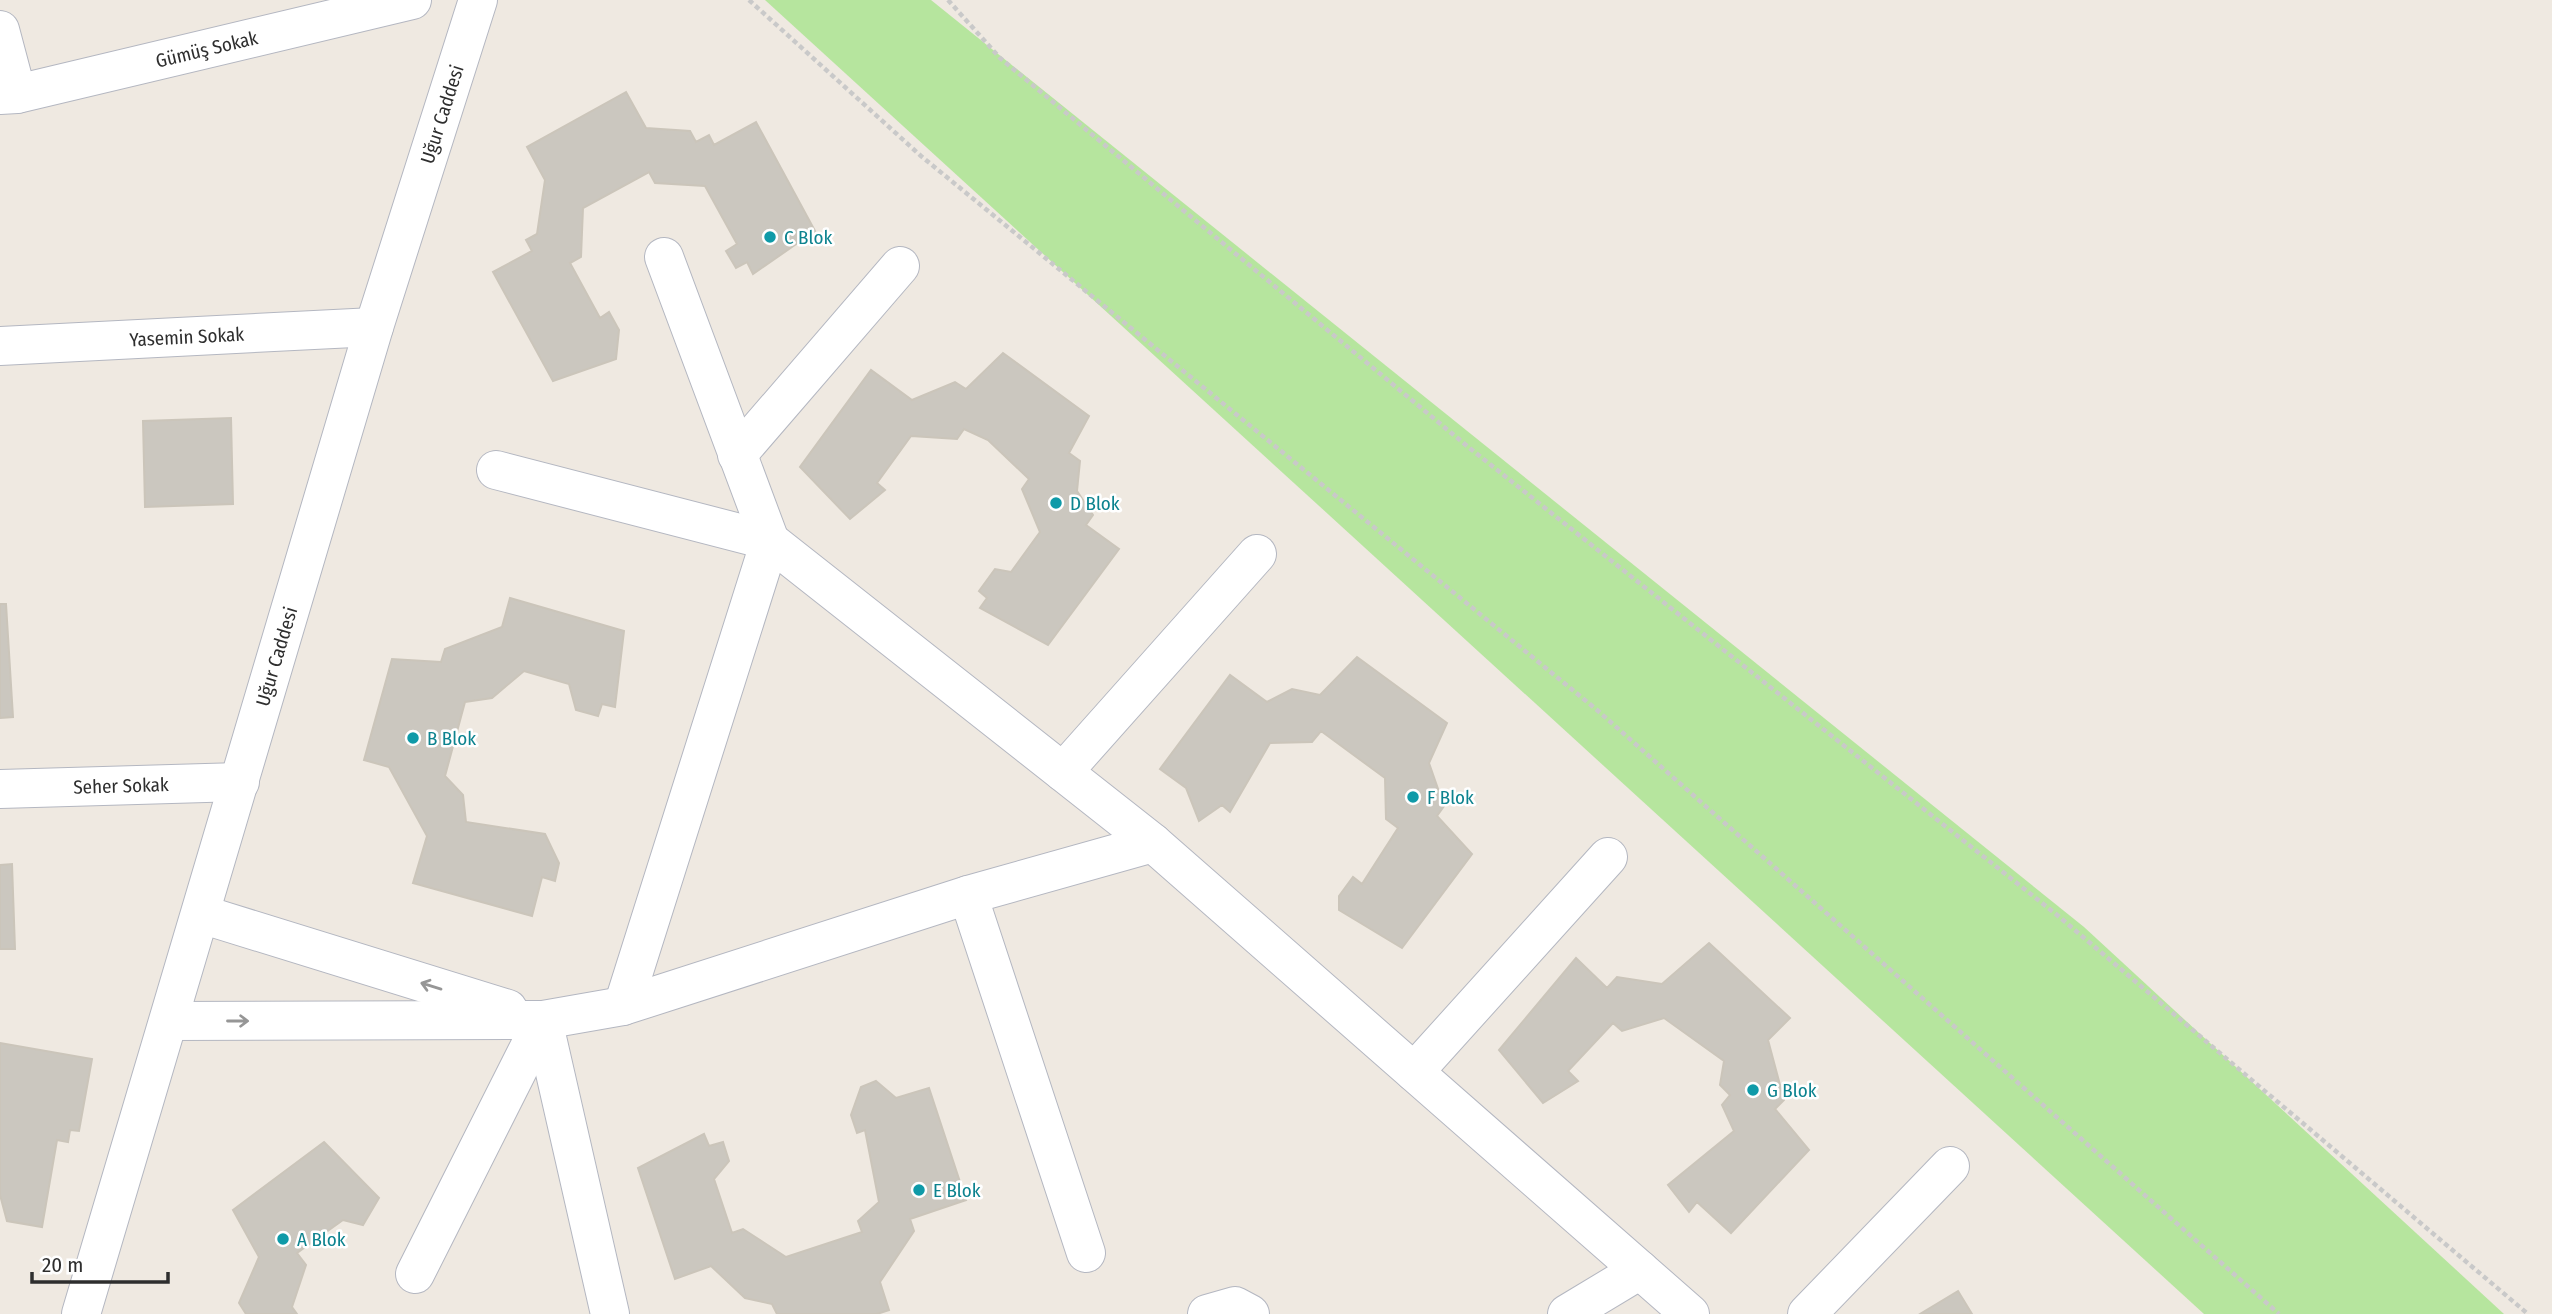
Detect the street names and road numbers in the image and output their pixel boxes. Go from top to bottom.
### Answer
street label: Gümüş Sokak [153,26,260,73]
street label: Uğur Caddesi [416,62,469,167]
street label: Yasemin Sokak [129,323,245,351]
street label: Uğur Caddesi [251,604,302,709]
street label: Seher Sokak [73,773,169,799]

